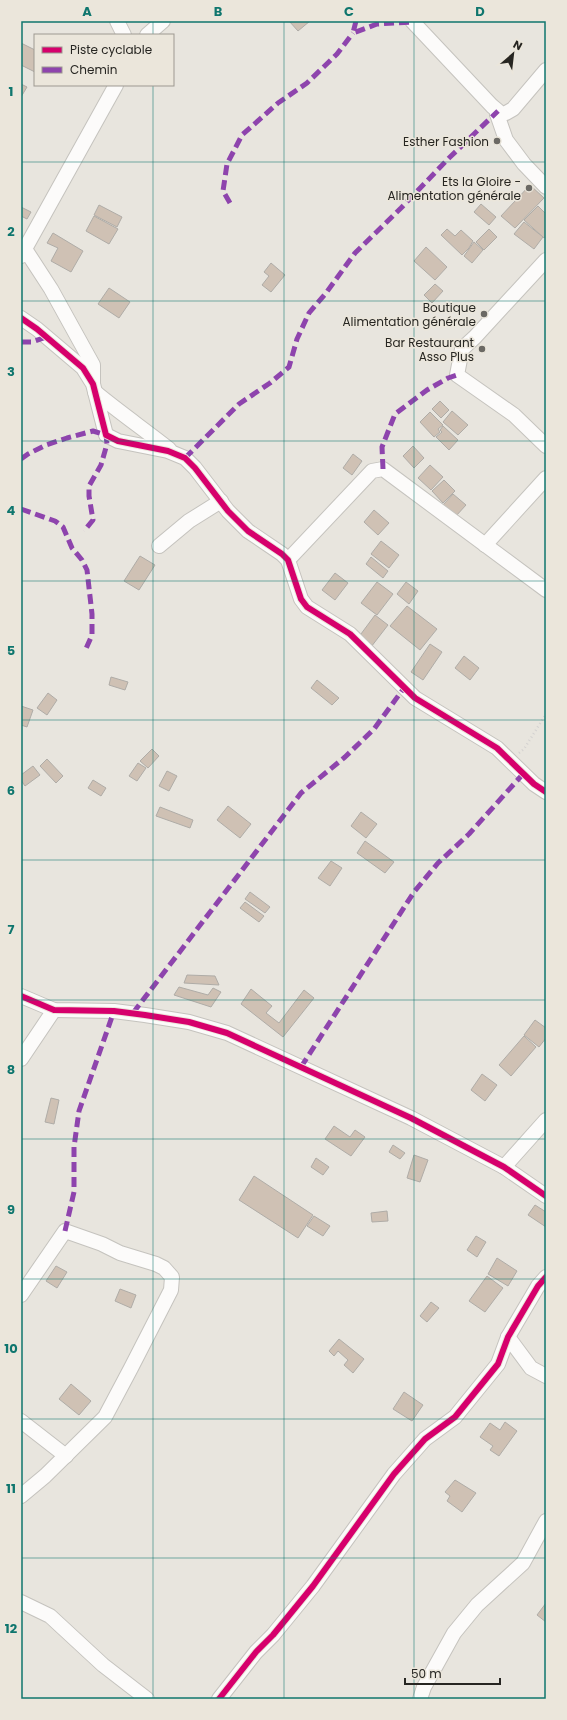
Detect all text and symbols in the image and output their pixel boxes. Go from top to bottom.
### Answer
text: A [82,2,92,21]
text: B [214,2,223,21]
text: C [344,2,354,21]
text: D [475,2,485,21]
legend [34,34,174,86]
north arrow [493,34,533,74]
text: N [510,36,525,54]
text: Piste cyclable [70,41,152,58]
text: Chemin [70,61,117,78]
text: 1 [9,82,13,101]
place label: Esther Fashion [403,133,489,150]
marker: Esther Fashion [492,136,502,146]
place label: Ets la Gloire - Alimentation générale [388,173,521,204]
marker: Ets la Gloire - Alimentation générale [524,183,534,193]
text: 2 [7,222,15,241]
place label: Boutique Alimentation générale [343,299,476,330]
marker: Boutique Alimentation générale [479,309,489,319]
place label: Bar Restaurant Asso Plus [385,334,474,365]
marker: Bar Restaurant Asso Plus [477,344,487,354]
text: 3 [7,362,15,381]
text: 4 [7,501,16,520]
text: 5 [7,641,15,660]
text: 6 [7,781,15,800]
text: 7 [8,920,15,939]
text: 8 [7,1060,15,1079]
text: 9 [7,1200,15,1219]
text: 10 [4,1339,18,1358]
text: 11 [6,1479,16,1498]
text: 12 [5,1619,18,1638]
scale bar [405,1660,500,1686]
text: 50 m [411,1665,442,1682]

